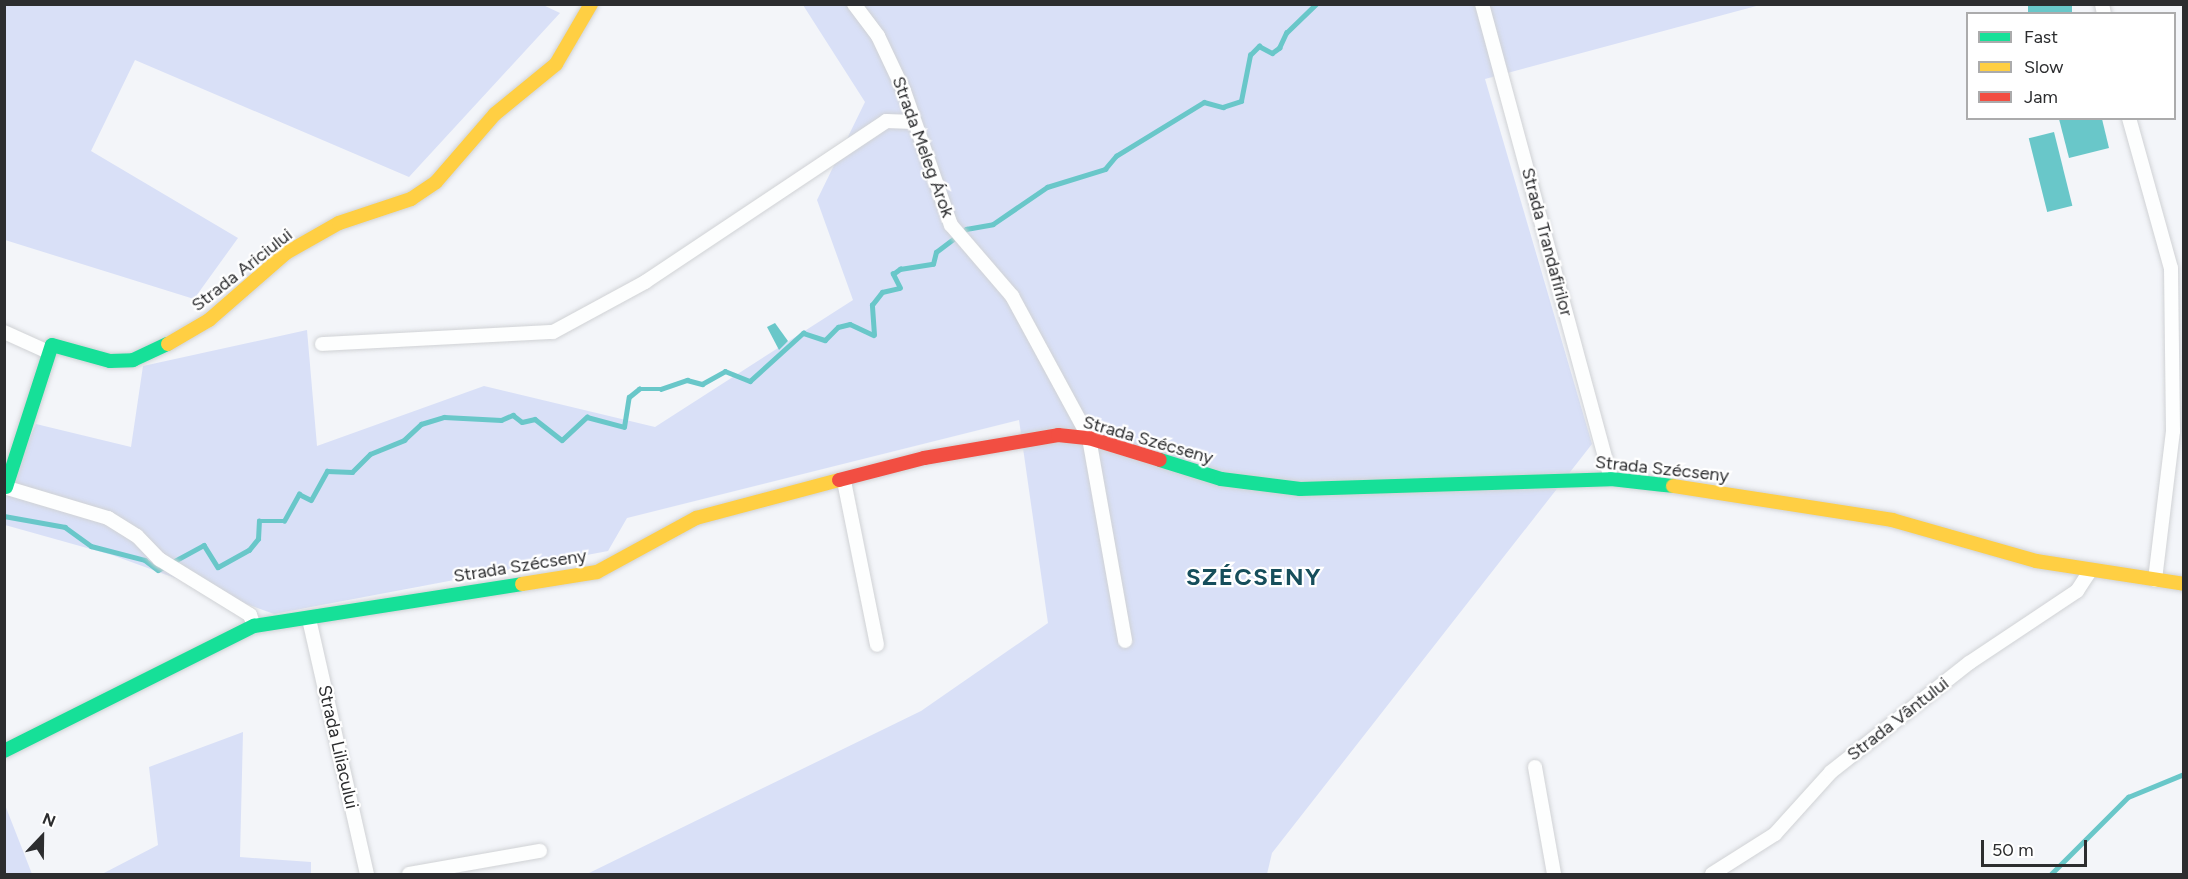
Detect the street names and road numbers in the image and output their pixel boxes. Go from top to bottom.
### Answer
street label: Strada Meleg Árok [887,73,959,221]
street label: Strada Trandafirilor [1517,165,1577,319]
street label: Strada Ariciului [187,224,297,316]
street label: Strada Szécseny [1080,411,1216,469]
street label: Strada Szécseny [1594,451,1730,487]
street label: Strada Szécseny [452,545,588,587]
street label: Strada Vântului [1843,673,1953,765]
street label: Strada Liliacului [313,683,363,811]

